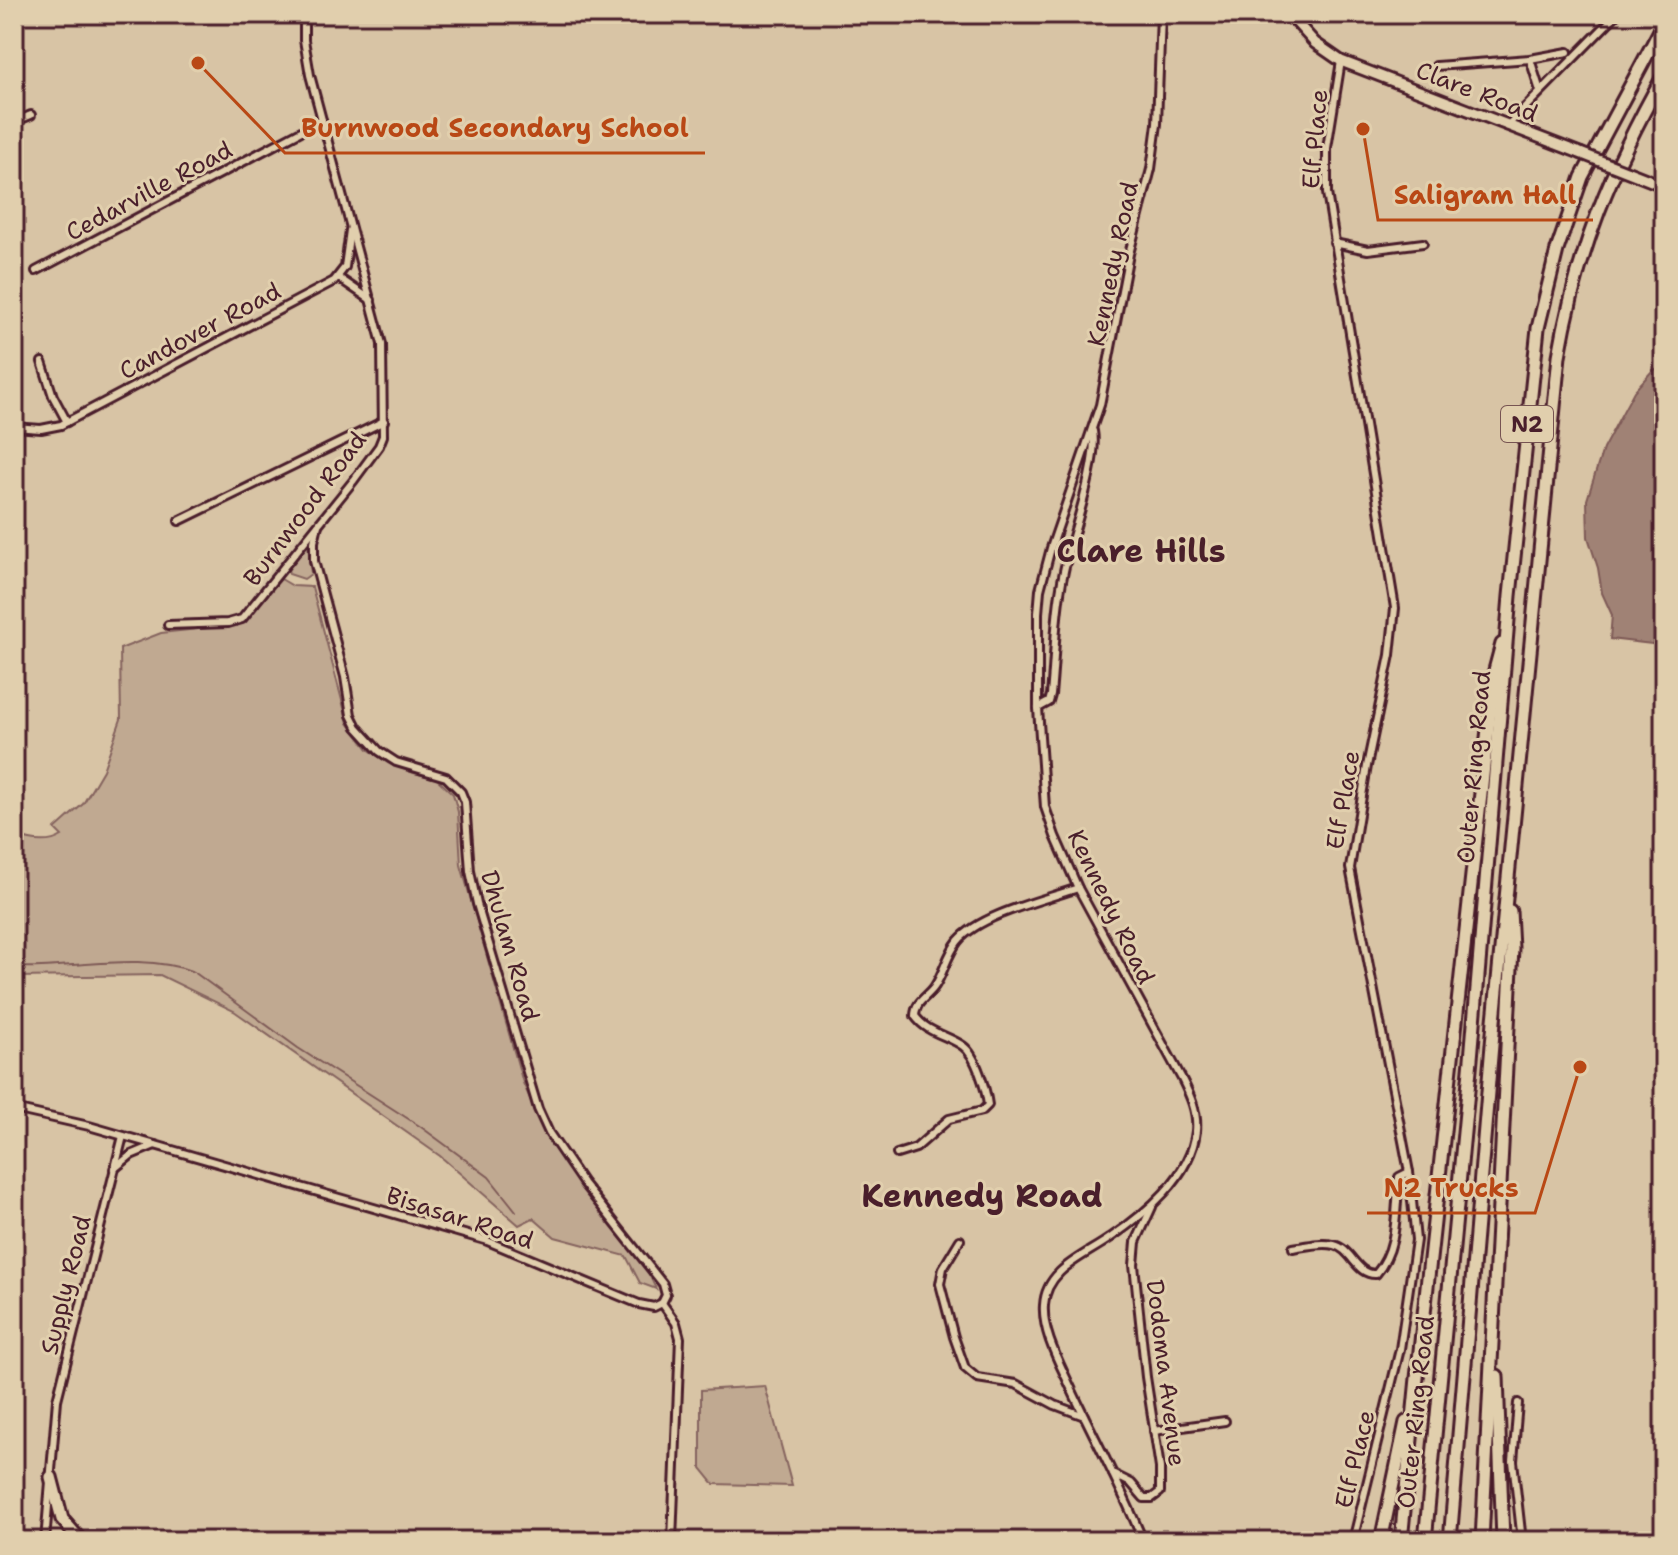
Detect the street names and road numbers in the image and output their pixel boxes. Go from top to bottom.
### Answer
street label: Clare Road [1411,54,1543,130]
street label: Elf Place [1295,88,1335,190]
street label: Cedarville Road [60,134,238,248]
street label: Kennedy Road [1080,179,1146,349]
street label: Candover Road [114,275,286,387]
road number: N2 [1501,406,1553,442]
street label: Burnwood Road [236,425,374,593]
street label: Outer Ring Road [1450,669,1498,865]
street label: Elf Place [1319,748,1367,852]
street label: Kennedy Road [1060,825,1162,989]
street label: Dhulam Road [473,867,547,1025]
street label: Bisasar Road [382,1179,538,1257]
street label: Supply Road [33,1212,99,1358]
street label: Dodoma Avenue [1139,1278,1193,1468]
street label: Outer Ring Road [1390,1314,1442,1510]
street label: Elf Place [1327,1407,1383,1511]

